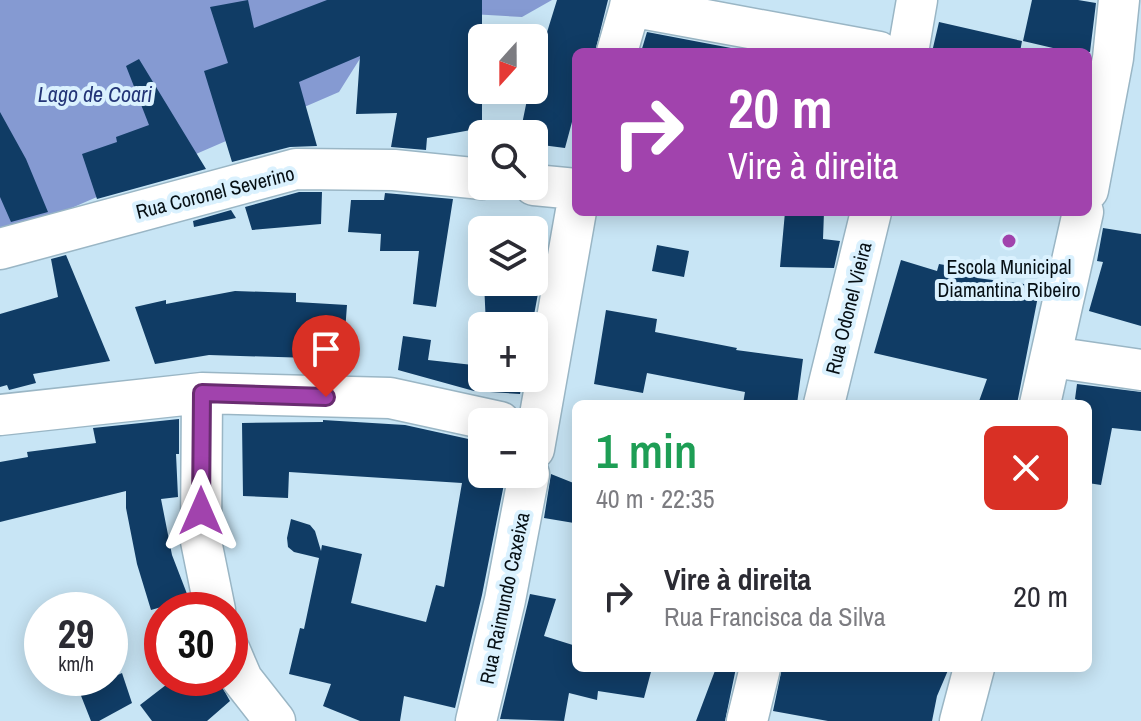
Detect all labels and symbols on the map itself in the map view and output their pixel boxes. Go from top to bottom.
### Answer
north arrow [468,24,548,104]
water label: Lago de Coari [38,79,152,109]
street label: Rua Coronel Severino [133,159,297,225]
marker: Escola Municipal Diamantina Ribeiro [1000,232,1018,250]
street label: Rua Odonel Vieira [819,239,877,377]
place label: Escola Municipal Diamantina Ribeiro [937,253,1081,303]
pin [292,315,360,397]
position arrow [159,469,243,553]
street label: Rua Raimundo Caxeixa [473,510,535,686]
speed limit sign: 30 [144,592,248,696]

